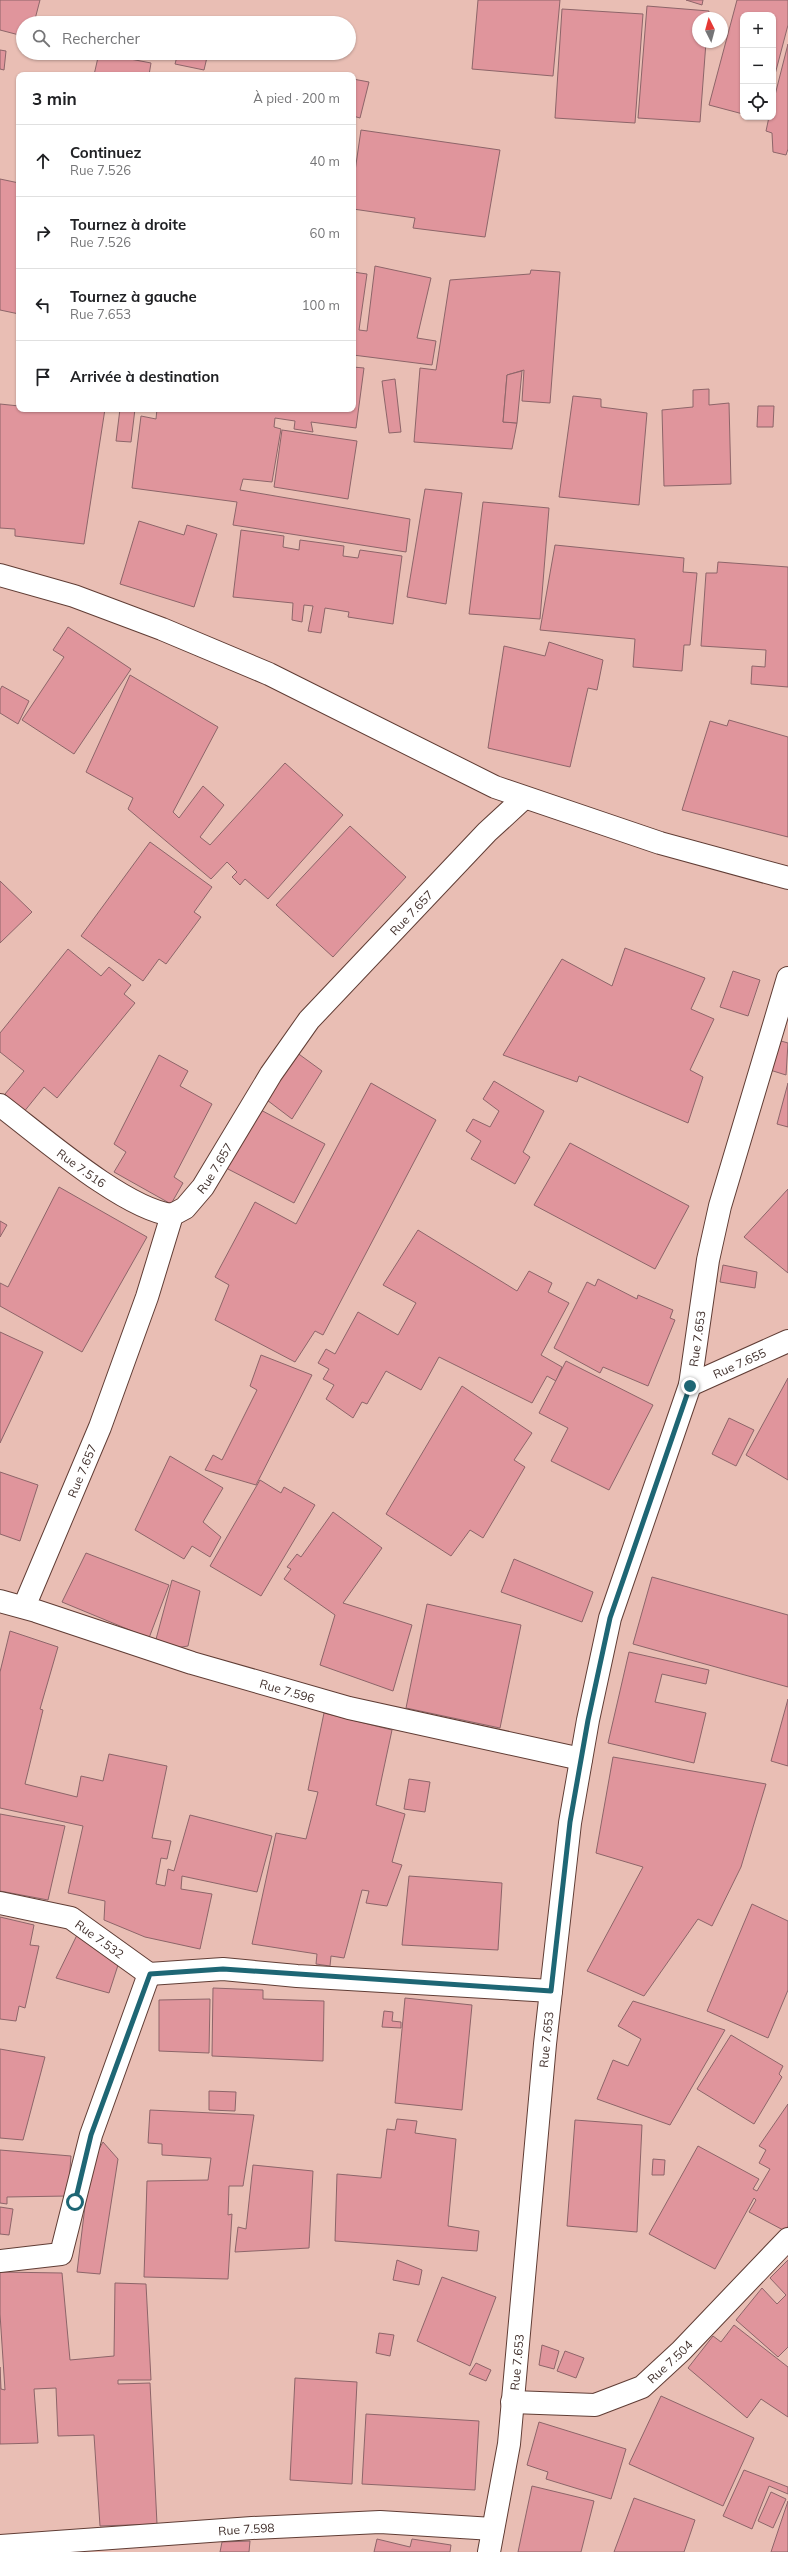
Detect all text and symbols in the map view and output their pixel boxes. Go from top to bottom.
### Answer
north arrow [692,12,728,48]
map controls [740,12,776,120]
button: + [740,12,776,48]
search box [16,16,356,60]
icon: search [30,27,52,49]
text: Rechercher [62,29,140,48]
button: − [740,48,776,84]
button: locate [740,84,776,120]
text: 3 min [32,88,77,109]
text: À pied · 200 m [253,90,340,106]
text: Continuez [70,143,141,162]
icon: ahead [32,150,54,172]
text: 40 m [310,153,340,169]
text: Rue 7.526 [70,162,131,178]
text: Tournez à droite [70,215,186,234]
icon: right [32,222,54,244]
text: 60 m [310,225,340,241]
text: Rue 7.526 [70,234,131,250]
text: Tournez à gauche [70,287,197,306]
icon: left [32,294,54,316]
text: 100 m [302,297,340,313]
text: Rue 7.653 [70,306,131,322]
icon: arrive [32,366,54,388]
text: Arrivée à destination [70,367,219,386]
street label: Rue 7.657 [386,887,436,938]
street label: Rue 7.657 [193,1140,235,1196]
street label: Rue 7.516 [54,1145,109,1190]
street label: Rue 7.653 [685,1310,708,1368]
street label: Rue 7.655 [710,1344,768,1381]
route end [681,1377,699,1395]
street label: Rue 7.657 [64,1442,99,1500]
street label: Rue 7.596 [258,1675,317,1705]
street label: Rue 7.532 [72,1916,127,1961]
street label: Rue 7.653 [535,2011,556,2068]
route start [66,2193,84,2211]
street label: Rue 7.653 [506,2333,526,2391]
street label: Rue 7.504 [644,2337,695,2386]
street label: Rue 7.598 [218,2519,275,2538]

